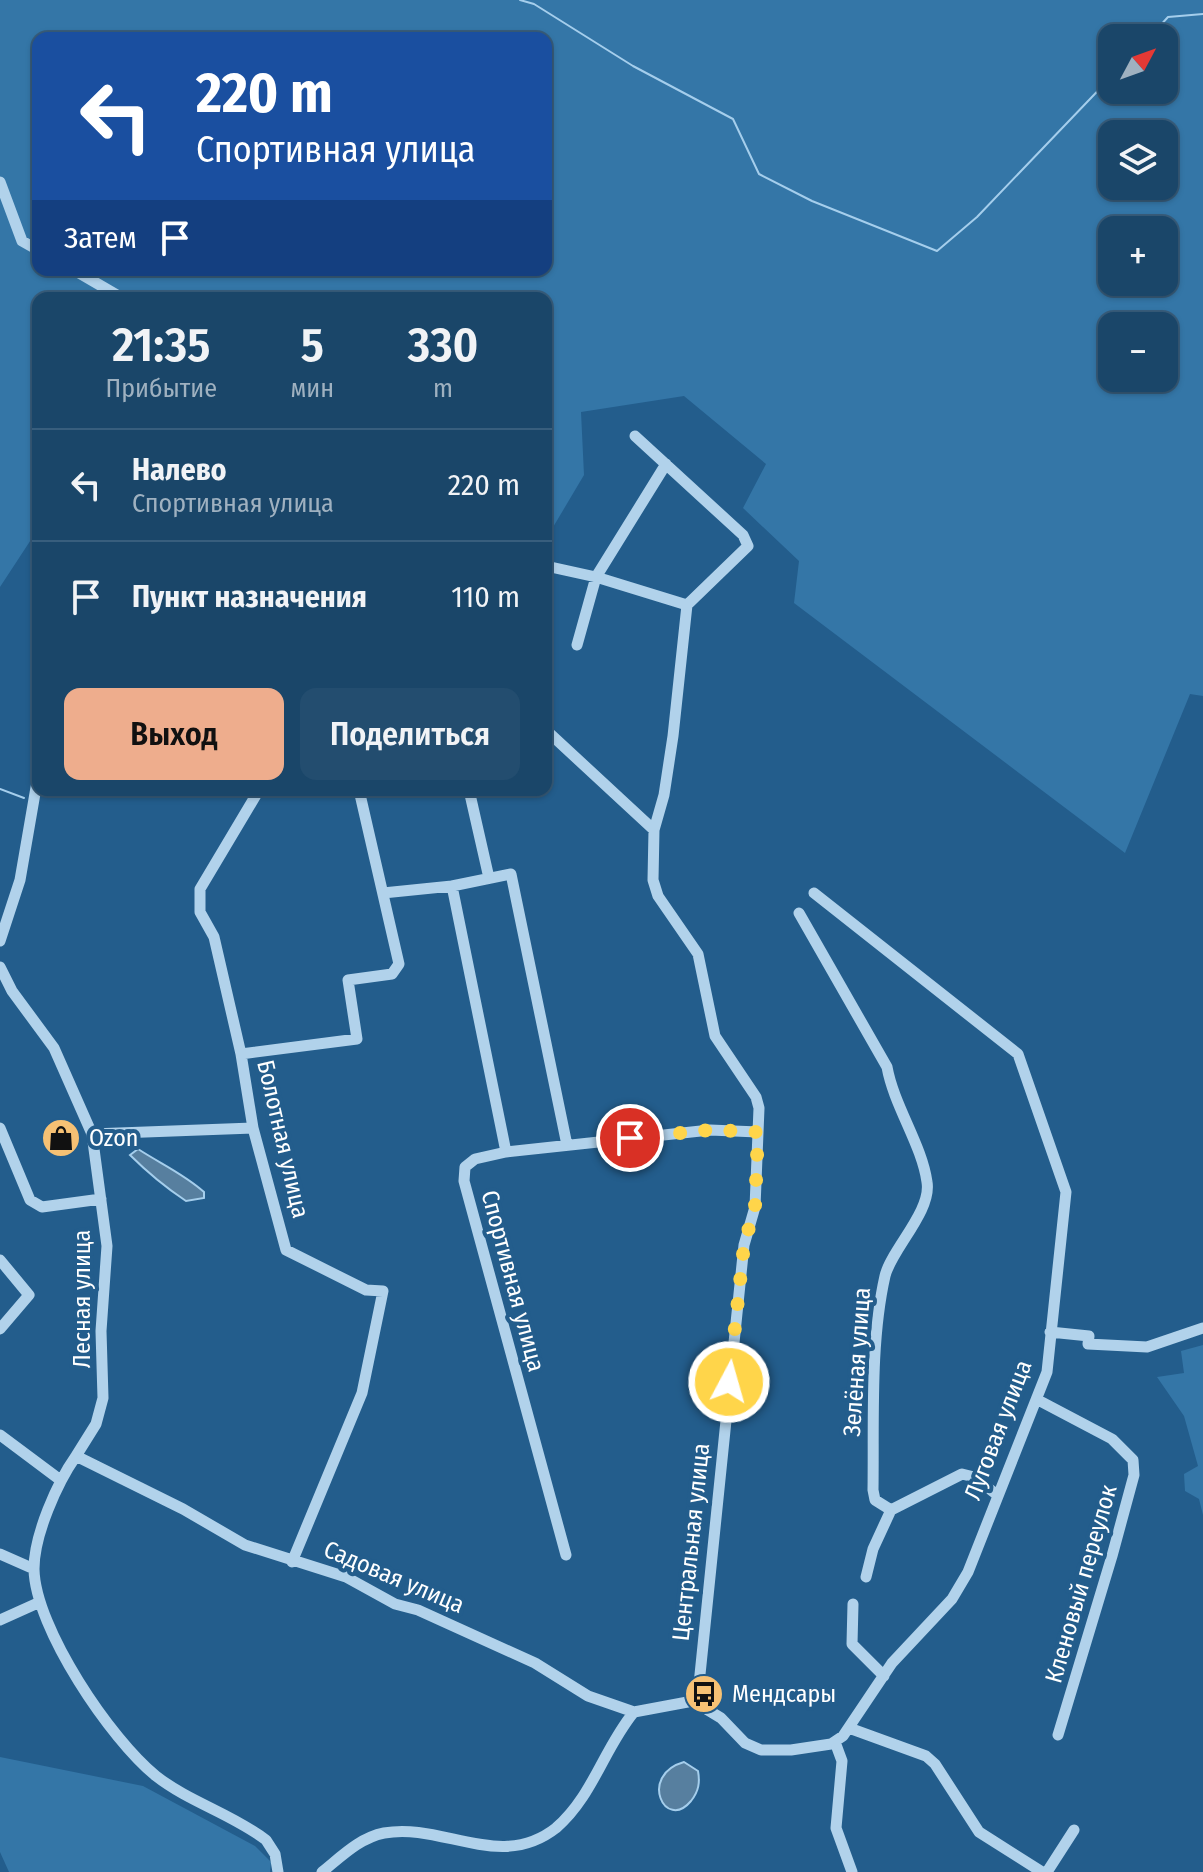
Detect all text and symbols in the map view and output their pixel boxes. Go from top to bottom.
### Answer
north arrow [1098,24,1178,104]
map controls [1098,24,1178,392]
text: 220 m [196,60,333,127]
icon: left [64,64,168,168]
button: layers [1098,120,1178,200]
text: Спортивная улица [196,128,475,172]
icon: arrive [153,216,197,260]
button: + [1098,216,1178,296]
text: Затем [64,220,137,256]
button: − [1098,312,1178,392]
text: 21:35 [112,316,210,374]
text: 5 [301,316,324,374]
text: 330 [408,316,478,374]
text: Прибытие [105,373,217,404]
text: мин [291,373,334,404]
text: m [433,373,453,404]
text: Налево [132,452,227,488]
icon: left [64,463,108,507]
text: 220 m [448,467,520,503]
text: Спортивная улица [132,488,334,519]
icon: arrive [64,575,108,619]
text: Пункт назначения [132,579,367,615]
text: 110 m [451,579,520,615]
button: Выход [64,688,284,780]
button: Поделиться [300,688,520,780]
street label: Болотная улица [251,1057,315,1221]
pin [596,1104,664,1172]
icon: arrive [608,1116,652,1160]
shop icon: Ozon [40,1117,82,1159]
place label: Ozon [89,1124,138,1152]
street label: Спортивная улица [475,1187,551,1375]
street label: Лесная улица [68,1230,96,1368]
street label: Зелёная улица [838,1286,876,1438]
position arrow [687,1340,771,1424]
street label: Луговая улица [959,1356,1037,1504]
street label: Центральная улица [667,1442,715,1642]
street label: Кленовый переулок [1039,1481,1123,1686]
street label: Садовая улица [320,1535,468,1619]
bus stop icon: Мендсары [683,1673,725,1715]
place label: Мендсары [732,1680,836,1708]

